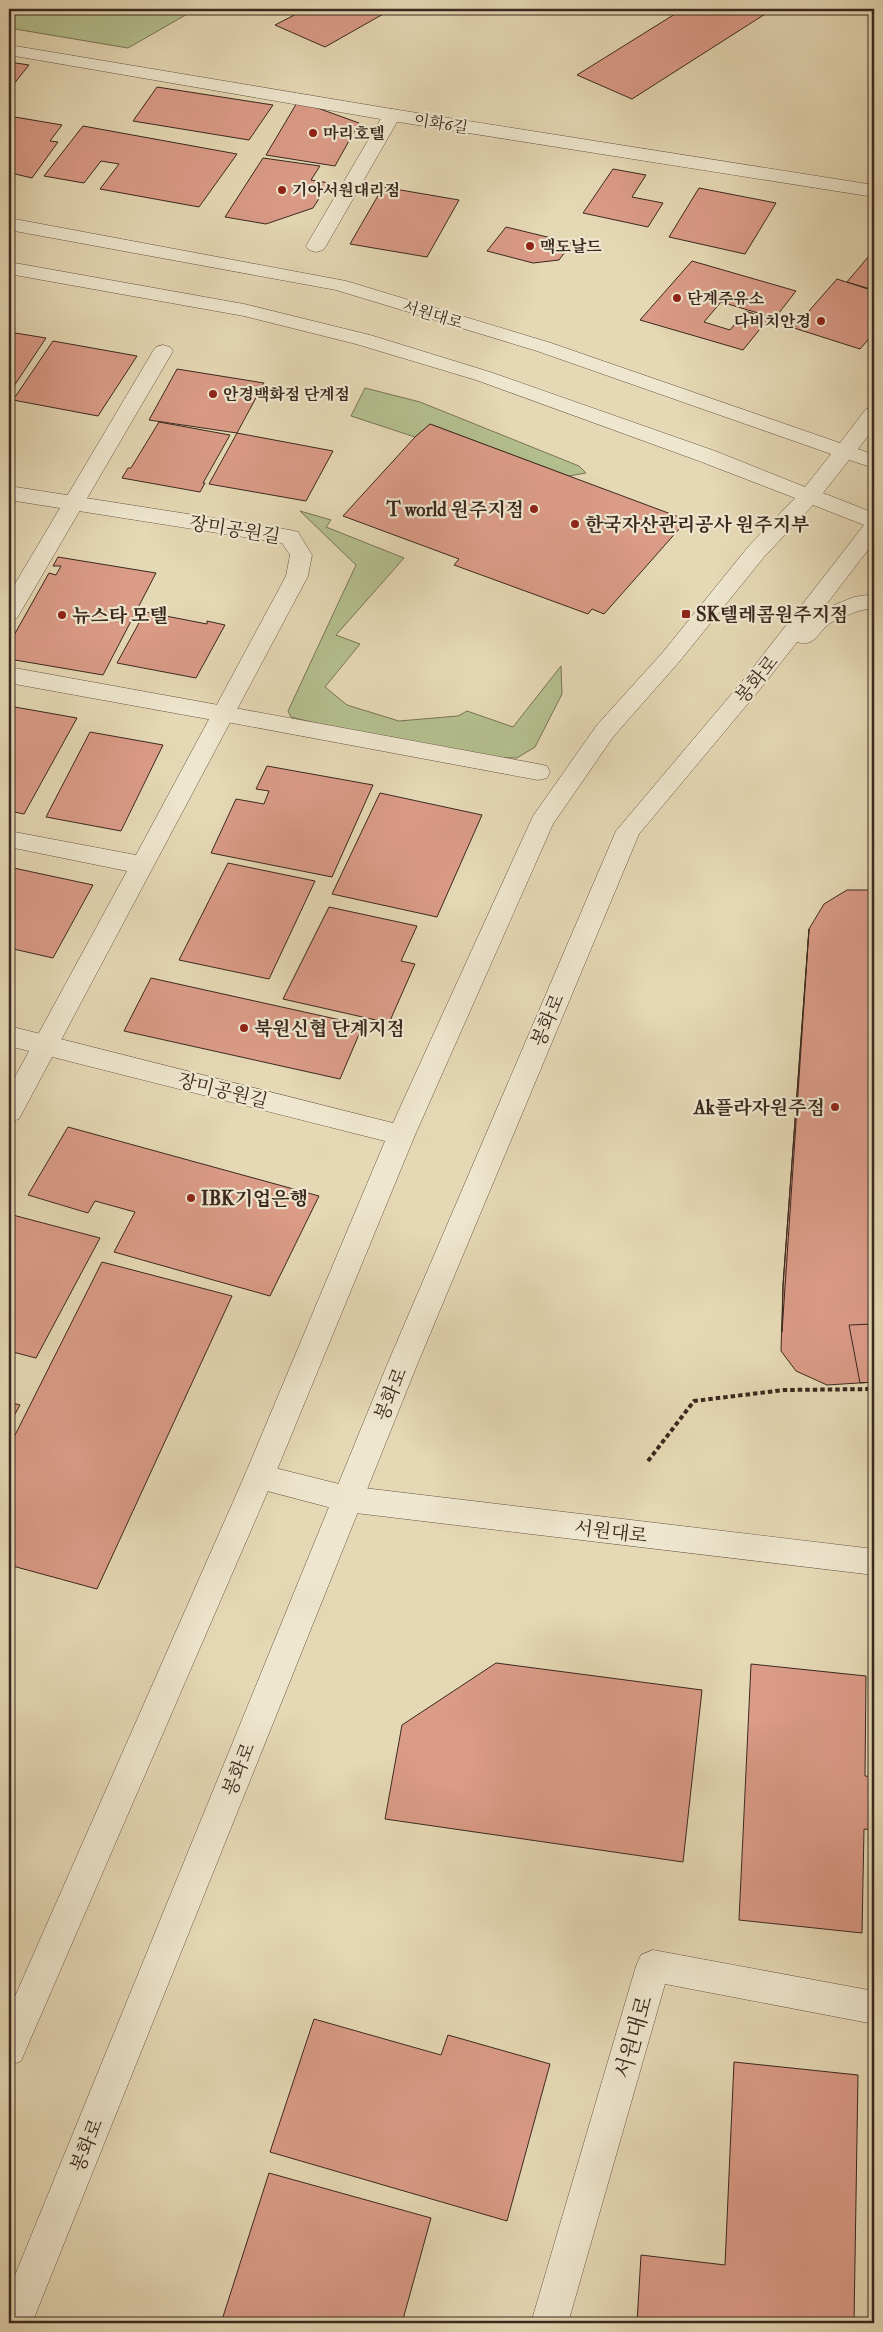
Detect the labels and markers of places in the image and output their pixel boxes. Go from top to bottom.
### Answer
place label: 마리호텔 [323,124,385,144]
marker: 마리호텔 [307,127,319,139]
place label: 기아서원대리점 [292,181,400,201]
marker: 기아서원대리점 [276,184,288,196]
place label: 맥도날드 [540,237,602,257]
marker: 맥도날드 [524,240,536,252]
place label: 단계주유소 [687,289,765,309]
marker: 단계주유소 [671,292,683,304]
place label: 다비치안경 [734,312,811,332]
marker: 다비치안경 [815,315,827,327]
place label: 안경백화점 단계점 [223,385,350,405]
marker: 안경백화점 단계점 [207,388,219,400]
place label: T world 원주지점 [386,498,524,522]
marker: T world 원주지점 [528,503,540,515]
place label: 한국자산관리공사 원주지부 [585,513,809,537]
marker: 한국자산관리공사 원주지부 [569,518,581,530]
place label: SK텔레콤원주지점 [696,603,848,627]
place label: 뉴스타 모텔 [72,604,168,628]
marker: SK텔레콤원주지점 [680,608,692,620]
marker: 뉴스타 모텔 [56,609,68,621]
place label: 북원신협 단계지점 [254,1017,405,1041]
marker: 북원신협 단계지점 [238,1022,250,1034]
place label: Ak플라자원주점 [693,1096,825,1120]
marker: Ak플라자원주점 [829,1101,841,1113]
place label: IBK기업은행 [201,1187,308,1211]
marker: IBK기업은행 [185,1192,197,1204]

